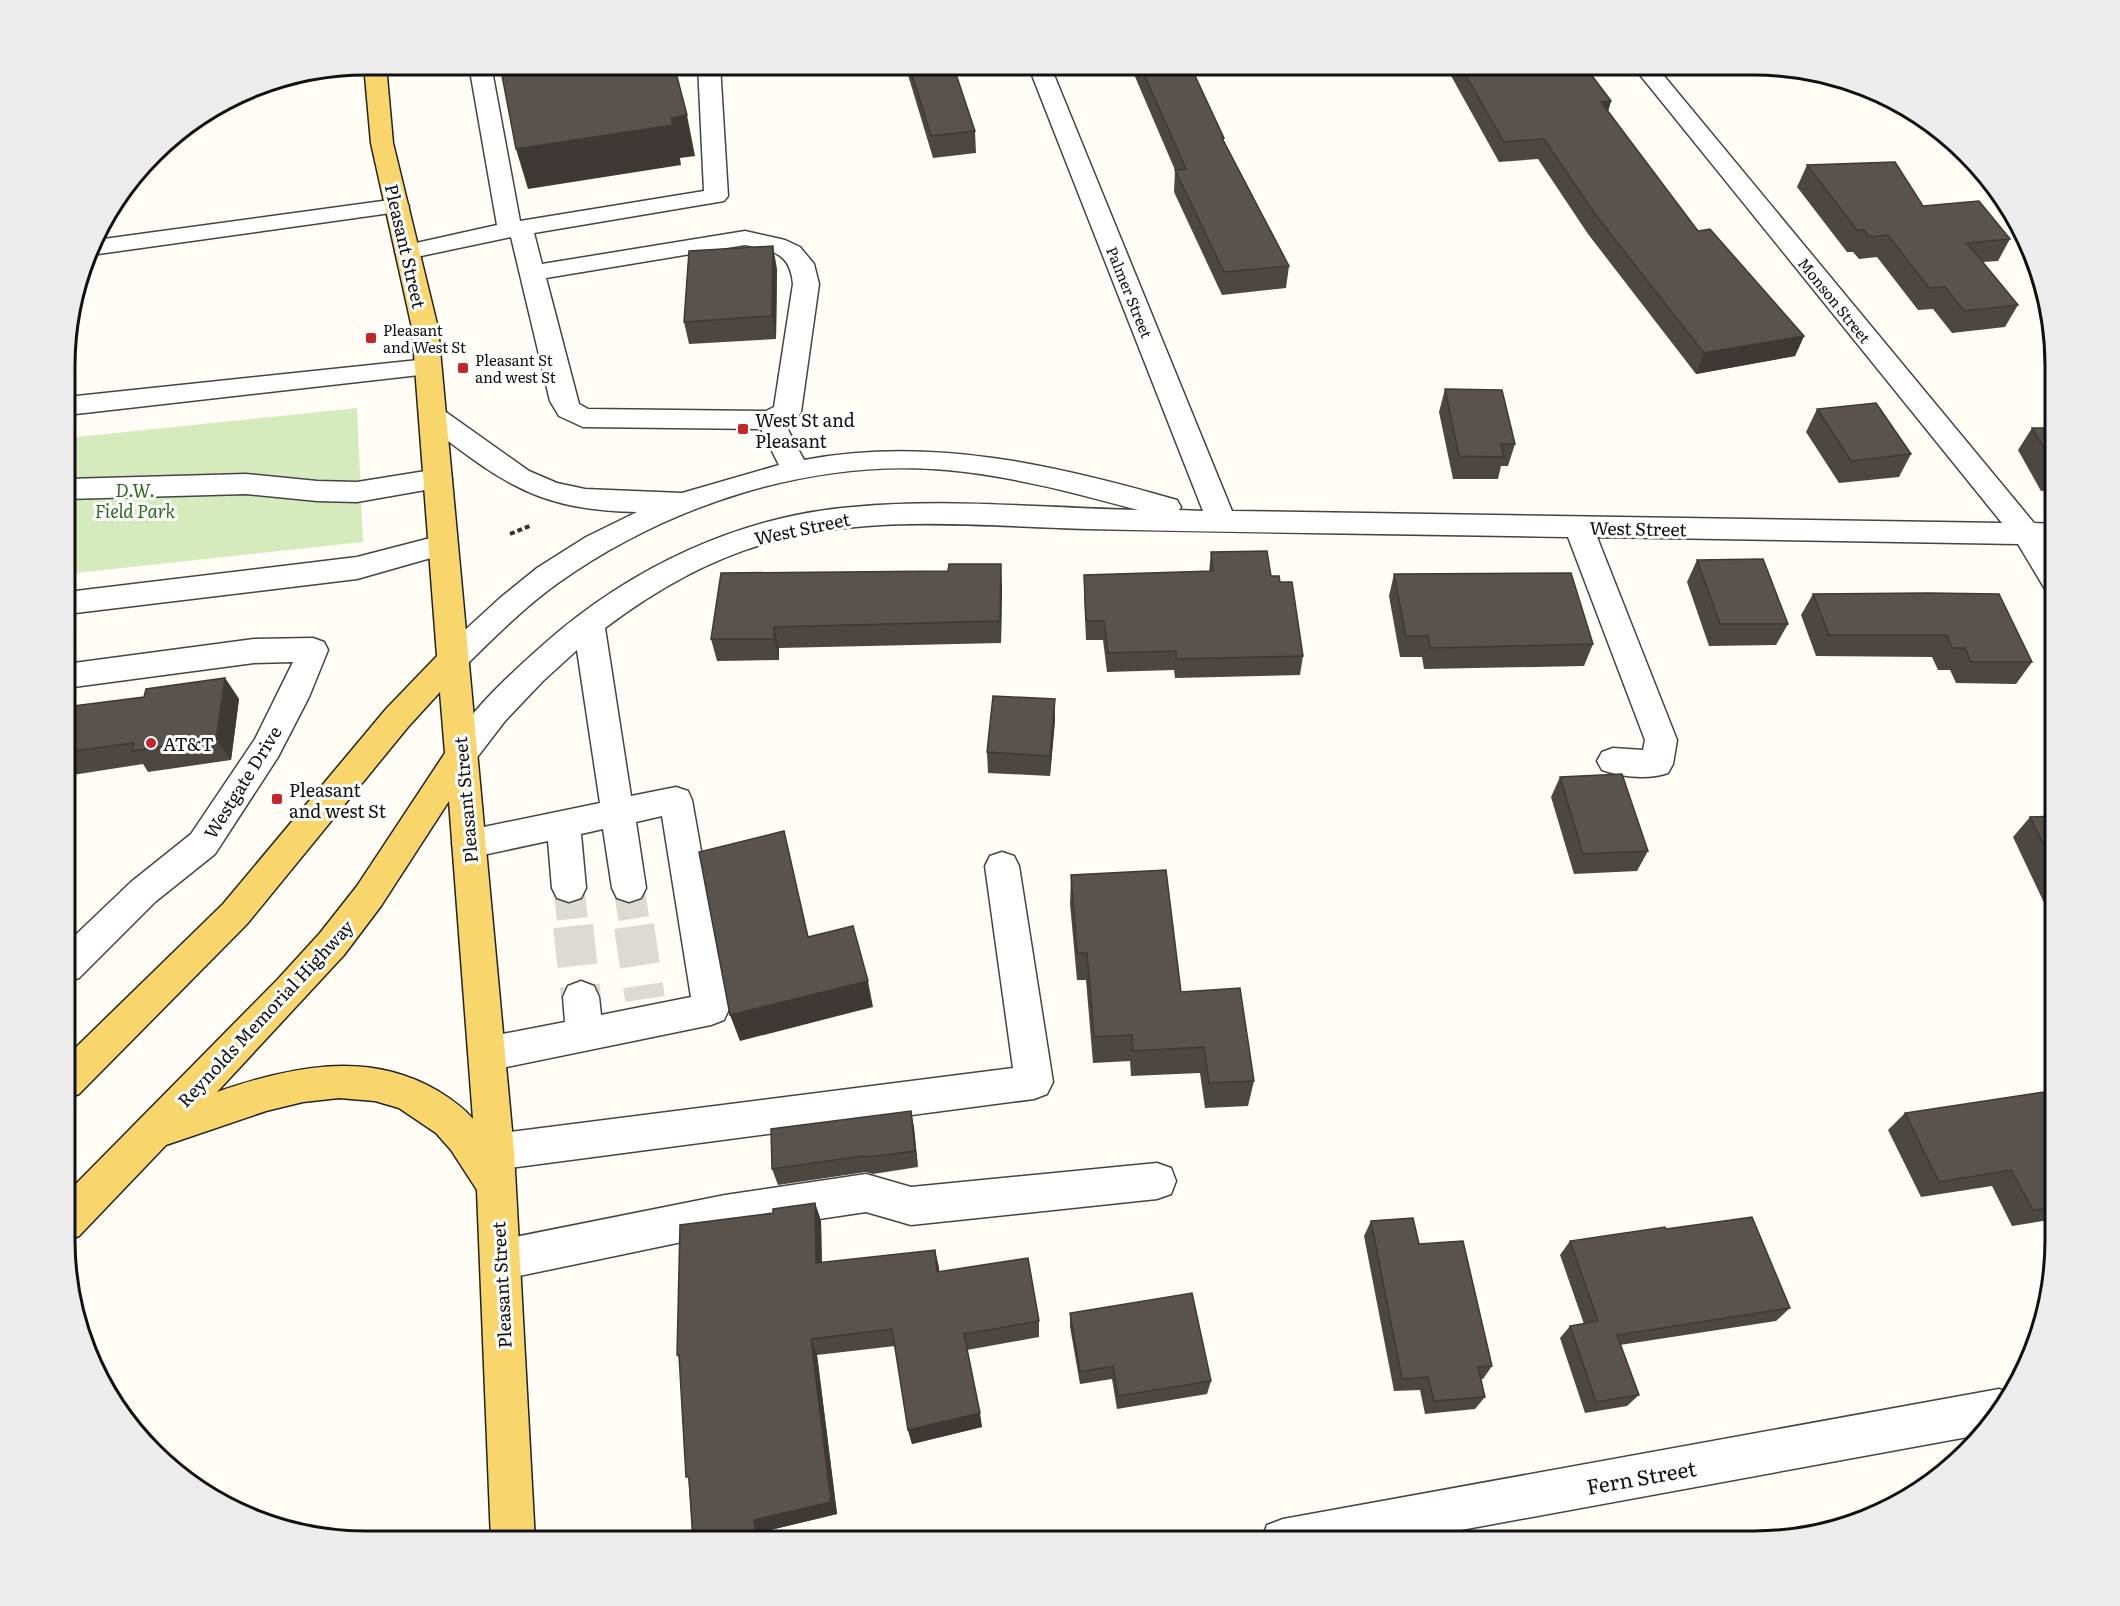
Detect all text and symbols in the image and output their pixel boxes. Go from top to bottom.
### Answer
street label: Pleasant Street [379,181,434,312]
street label: Palmer Street [1101,243,1159,341]
street label: Monson Street [1793,252,1877,348]
place label: Pleasant and West St [383,318,466,358]
marker: Pleasant and West St [364,331,378,345]
place label: Pleasant St and west St [475,348,556,388]
marker: Pleasant St and west St [456,361,470,375]
place label: West St and Pleasant [755,406,855,454]
marker: West St and Pleasant [736,422,750,436]
park label: D.W. Field Park [95,476,175,524]
street label: West Street [752,505,853,551]
street label: West Street [1589,514,1688,542]
street label: Westgate Drive [196,720,288,844]
place label: AT&T [163,730,214,757]
street label: Pleasant Street [446,735,484,864]
marker: AT&T [144,736,158,750]
place label: Pleasant and west St [289,776,387,824]
marker: Pleasant and west St [270,792,284,806]
street label: Reynolds Memorial Highway [171,913,360,1113]
street label: Pleasant Street [484,1220,518,1349]
street label: Fern Street [1584,1451,1699,1501]

